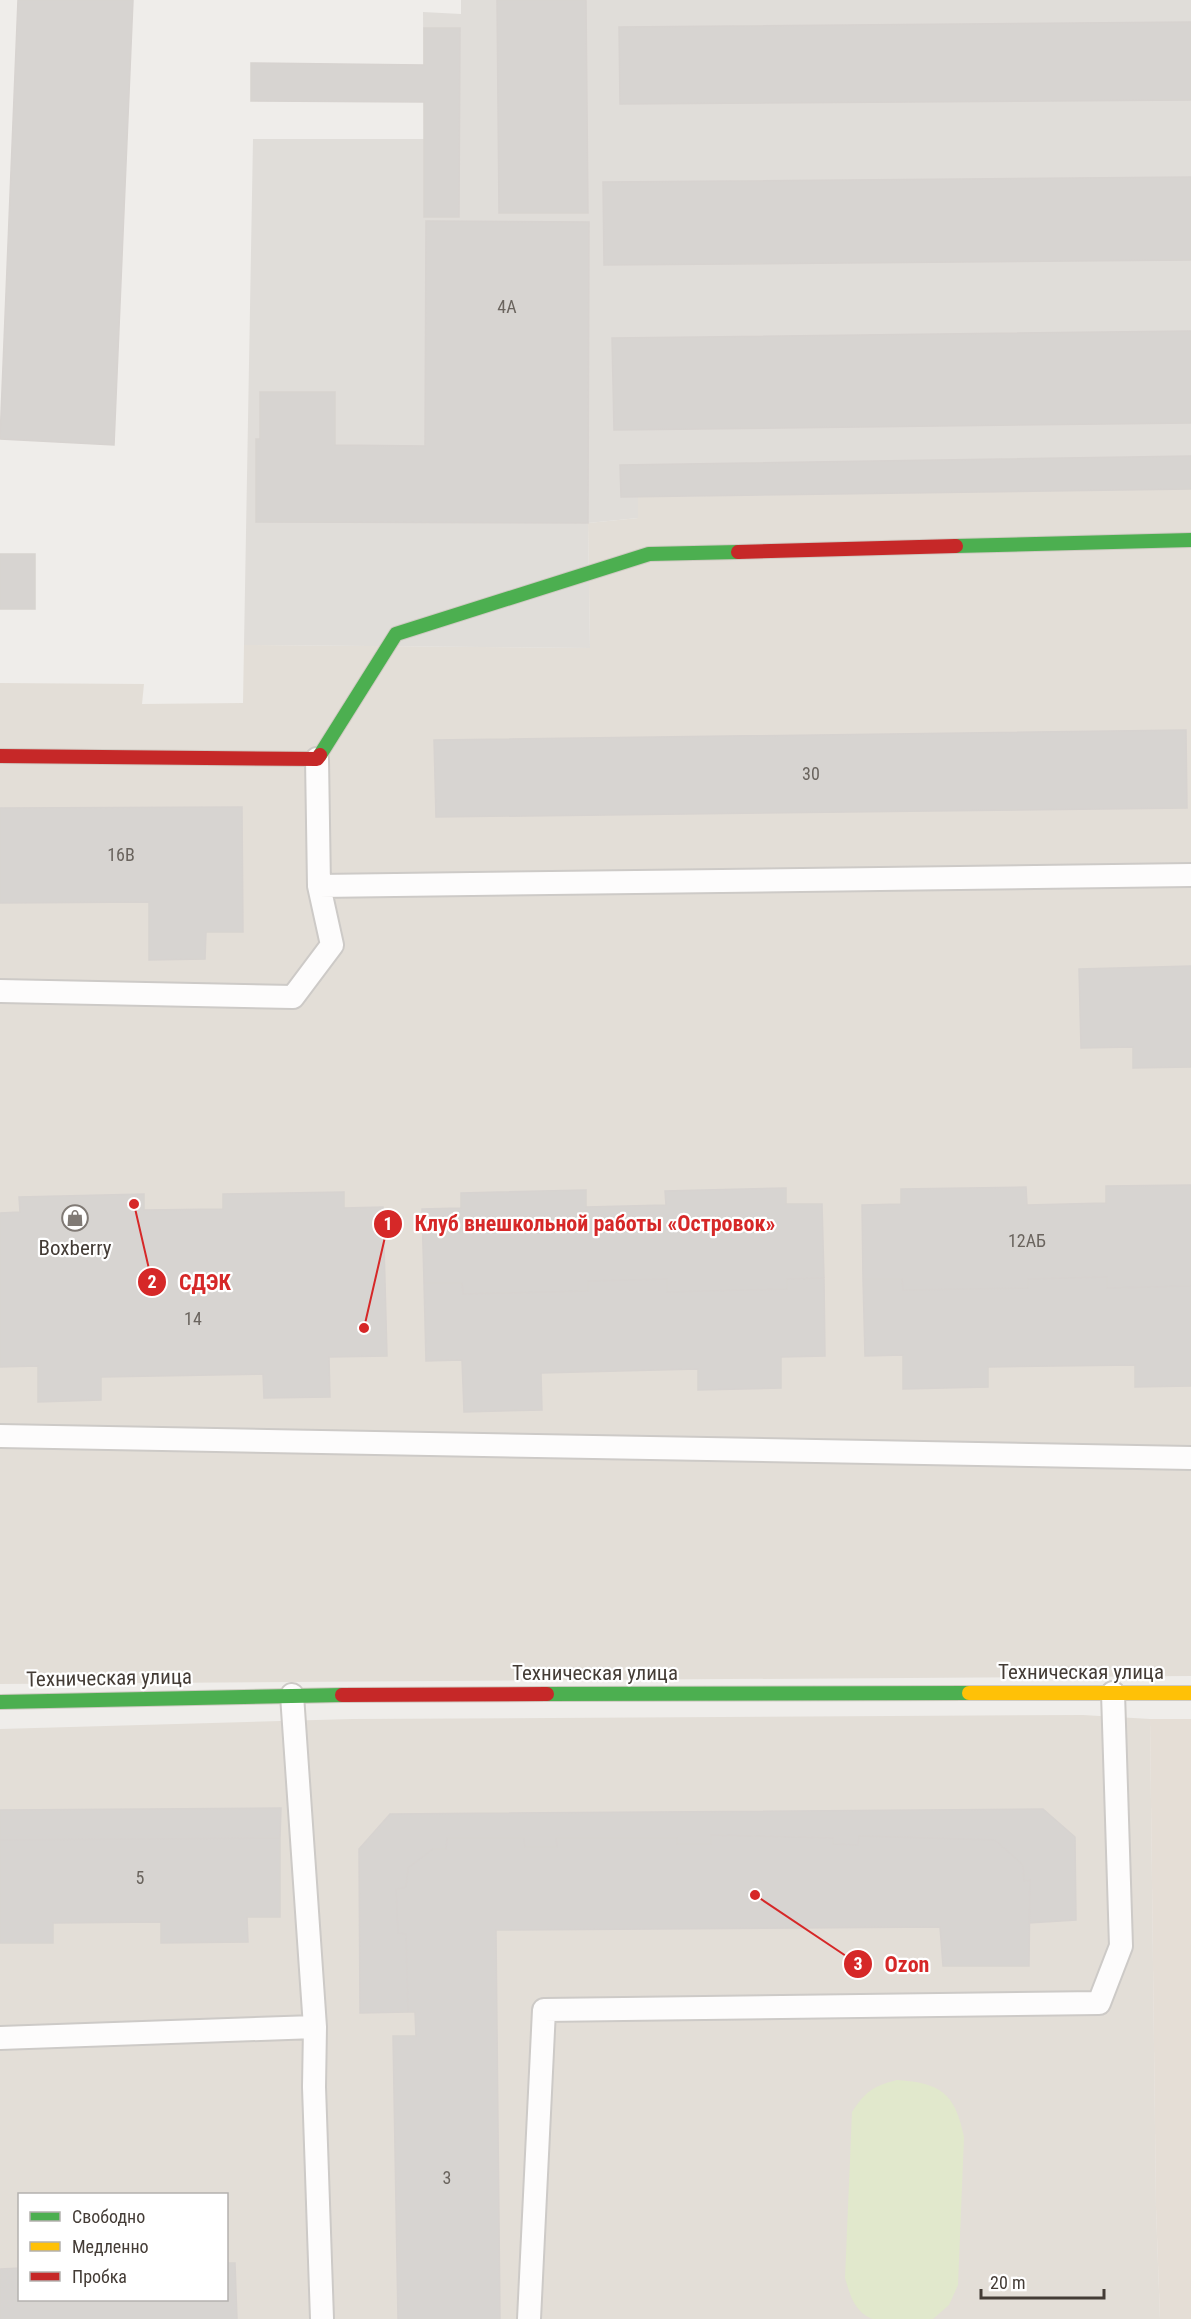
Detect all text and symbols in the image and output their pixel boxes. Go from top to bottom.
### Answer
house number: 4А [497,296,517,317]
house number: 30 [802,763,820,784]
house number: 16В [107,844,135,865]
shop icon: Boxberry [60,1203,90,1233]
callout: Клуб внешкольной работы «Островок» [373,1204,788,1244]
text: Клуб внешкольной работы «Островок» [415,1211,776,1236]
text: 1 [383,1213,393,1234]
house number: 12АБ [1008,1230,1046,1251]
place label: Boxberry [39,1236,112,1260]
callout: СДЭК [137,1262,243,1302]
text: СДЭК [179,1270,232,1295]
text: 2 [147,1271,157,1292]
house number: 14 [184,1308,202,1329]
street label: Техническая улица [998,1660,1164,1684]
street label: Техническая улица [512,1661,678,1685]
street label: Техническая улица [26,1665,192,1691]
house number: 5 [136,1867,145,1888]
callout: Ozon [843,1944,942,1984]
text: Ozon [885,1952,929,1977]
text: 3 [853,1953,863,1974]
house number: 3 [443,2167,451,2188]
legend [18,2193,228,2301]
text: Свободно [72,2206,145,2227]
text: Медленно [72,2236,149,2257]
scale bar [981,2262,1104,2300]
text: Пробка [72,2266,127,2287]
text: 20 m [990,2272,1025,2293]

